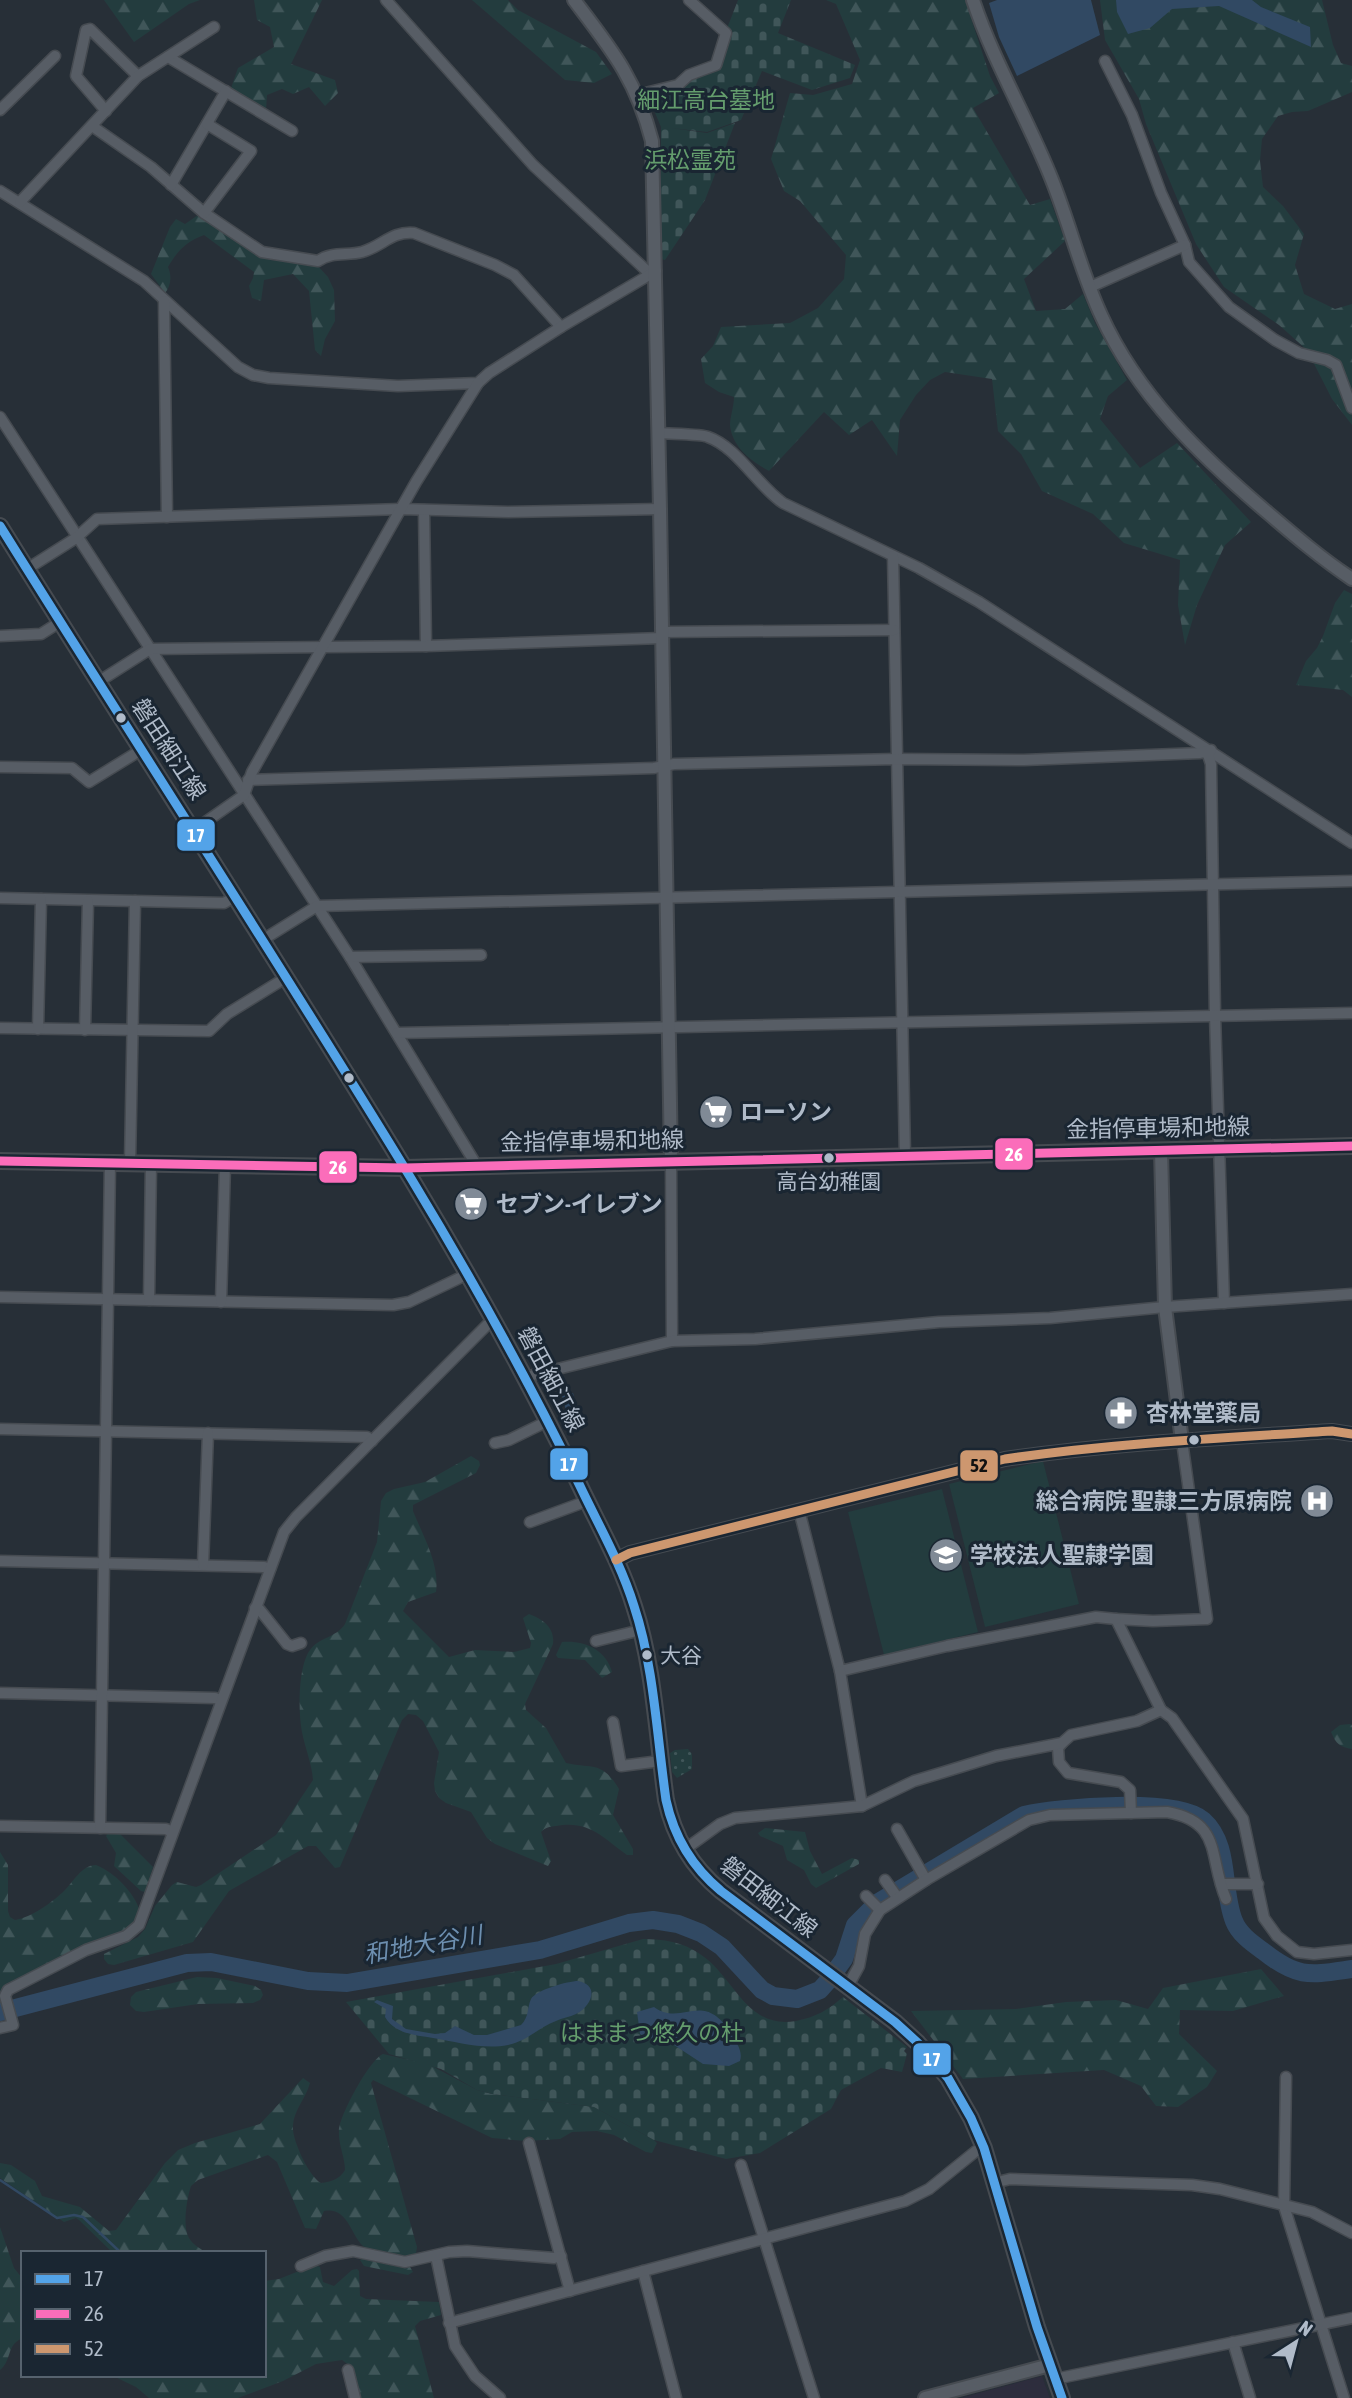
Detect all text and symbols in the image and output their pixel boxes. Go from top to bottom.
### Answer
park label: 細江高台墓地 [637,87,775,113]
park label: 浜松霊苑 [644,147,736,173]
street label: 磐田細江線 [127,694,211,804]
unlabelled marker [114,711,128,725]
line badge: 17 [176,818,216,852]
text: 17 [187,824,205,846]
unlabelled marker [342,1071,356,1085]
supermarket icon: ローソン [697,1093,735,1131]
place label: ローソン [740,1099,832,1125]
street label: 金指停車場和地線 [1066,1113,1250,1143]
street label: 金指停車場和地線 [500,1126,684,1156]
line badge: 26 [994,1137,1034,1171]
text: 26 [1005,1143,1023,1165]
line badge: 26 [318,1150,358,1184]
marker: 高台幼稚園 [822,1151,836,1165]
text: 26 [329,1156,347,1178]
place label: 高台幼稚園 [777,1169,882,1193]
supermarket icon: セブン-イレブン [452,1185,490,1223]
place label: セブン-イレブン [496,1191,663,1217]
street label: 磐田細江線 [513,1322,589,1436]
pharmacy icon: 杏林堂薬局 [1102,1394,1140,1432]
place label: 杏林堂薬局 [1146,1400,1261,1426]
unlabelled marker [1187,1433,1201,1447]
line badge: 17 [549,1447,589,1481]
line badge: 52 [959,1449,999,1482]
text: 17 [560,1453,578,1475]
text: 52 [970,1454,988,1476]
hospital icon: 総合病院 聖隷三方原病院 [1298,1482,1336,1520]
place label: 総合病院 聖隷三方原病院 [1036,1488,1292,1514]
school or university icon: 学校法人聖隷学園 [927,1536,965,1574]
place label: 学校法人聖隷学園 [970,1542,1154,1568]
place label: 大谷 [660,1643,702,1667]
marker: 大谷 [640,1648,654,1662]
street label: 磐田細江線 [716,1851,822,1943]
water label: 和地大谷川 [361,1920,487,1968]
park label: はままつ悠久の杜 [560,2020,744,2046]
line badge: 17 [912,2042,952,2076]
text: 17 [923,2048,941,2070]
legend [21,2251,266,2377]
text: 17 [84,2266,104,2290]
text: 26 [84,2301,104,2325]
north arrow [1261,2307,1331,2377]
text: N [1295,2316,1317,2340]
text: 52 [84,2336,104,2360]

